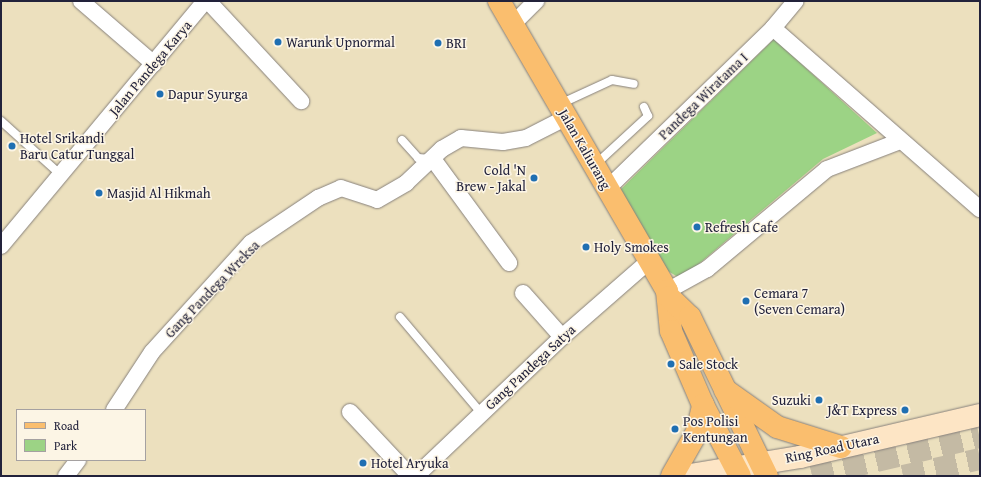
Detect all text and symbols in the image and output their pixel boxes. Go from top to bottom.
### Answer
street label: Jalan Pandega Karya [105,17,195,119]
place label: Warunk Upnormal [286,34,395,50]
place label: BRI [446,35,466,51]
marker: Warunk Upnormal [273,37,283,47]
marker: BRI [433,38,443,48]
street label: Pandega Wiratama I [655,49,751,143]
place label: Dapur Syurga [168,86,248,102]
marker: Dapur Syurga [155,89,165,99]
street label: Jalan Kaliurang [555,106,615,192]
place label: Hotel Srikandi Baru Catur Tunggal [20,130,134,162]
marker: Hotel Srikandi Baru Catur Tunggal [7,141,17,151]
place label: Cold 'N Brew - Jakal [456,162,526,194]
marker: Cold 'N Brew - Jakal [529,173,539,183]
place label: Masjid Al Hikmah [107,185,211,201]
marker: Masjid Al Hikmah [94,188,104,198]
place label: Refresh Cafe [705,219,778,235]
marker: Refresh Cafe [692,222,702,232]
street label: Gang Pandega Wreksa [161,237,263,341]
place label: Holy Smokes [594,239,669,255]
marker: Holy Smokes [581,242,591,252]
place label: Cemara 7 (Seven Cemara) [754,285,845,318]
marker: Cemara 7 (Seven Cemara) [741,296,751,306]
street label: Gang Pandega Satya [481,321,579,413]
place label: Sale Stock [679,356,738,372]
marker: Sale Stock [666,359,676,369]
place label: Suzuki [772,392,811,408]
marker: Suzuki [814,395,824,405]
place label: J&T Express [827,402,897,418]
marker: J&T Express [900,405,910,415]
legend [16,409,146,461]
place label: Pos Polisi Kentungan [683,413,748,446]
text: Road [54,417,79,434]
marker: Pos Polisi Kentungan [670,424,680,434]
street label: Ring Road Utara [784,430,880,466]
text: Park [54,437,77,454]
place label: Hotel Aryuka [371,455,448,471]
marker: Hotel Aryuka [358,458,368,468]

